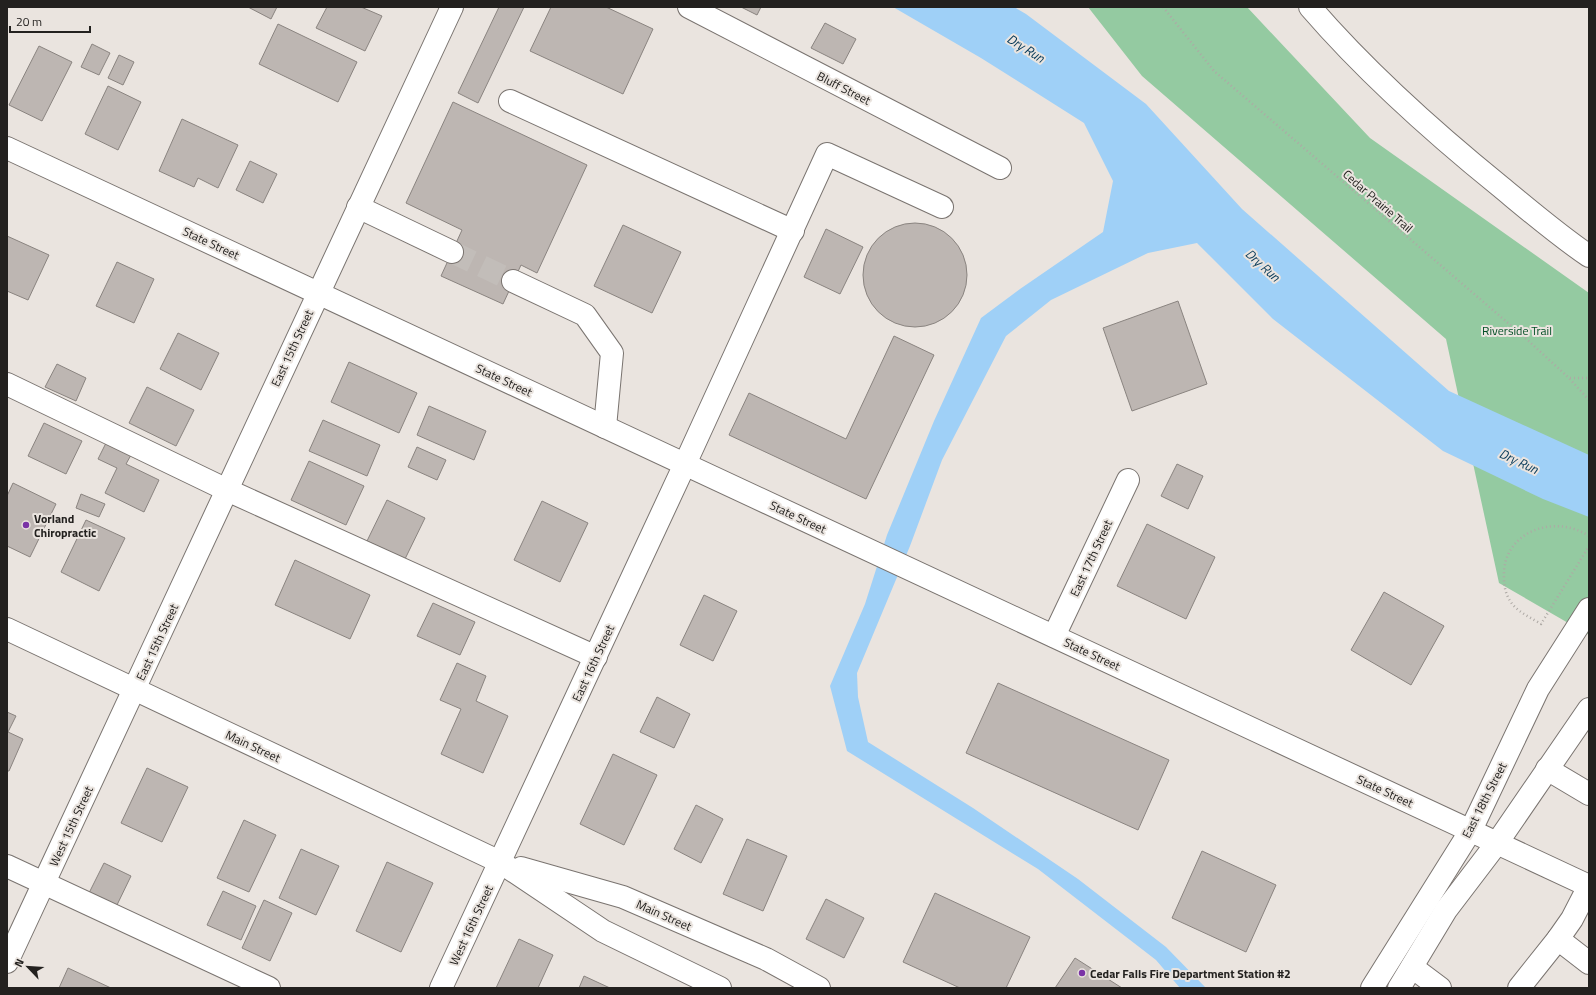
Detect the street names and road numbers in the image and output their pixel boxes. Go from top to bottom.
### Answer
street label: Bluff Street [814,66,875,110]
street label: Cedar Prairie Trail [1339,165,1417,237]
street label: State Street [180,222,243,265]
street label: East 15th Street [266,306,318,390]
street label: State Street [473,359,536,402]
street label: State Street [767,496,830,539]
street label: East 17th Street [1065,516,1117,600]
street label: East 15th Street [131,600,183,684]
street label: East 16th Street [567,621,619,705]
street label: State Street [1061,633,1124,676]
street label: Main Street [222,725,284,767]
street label: East 18th Street [1457,758,1512,841]
street label: State Street [1354,770,1417,813]
street label: West 15th Street [44,782,98,869]
street label: West 16th Street [444,881,498,968]
street label: Main Street [633,894,695,936]

